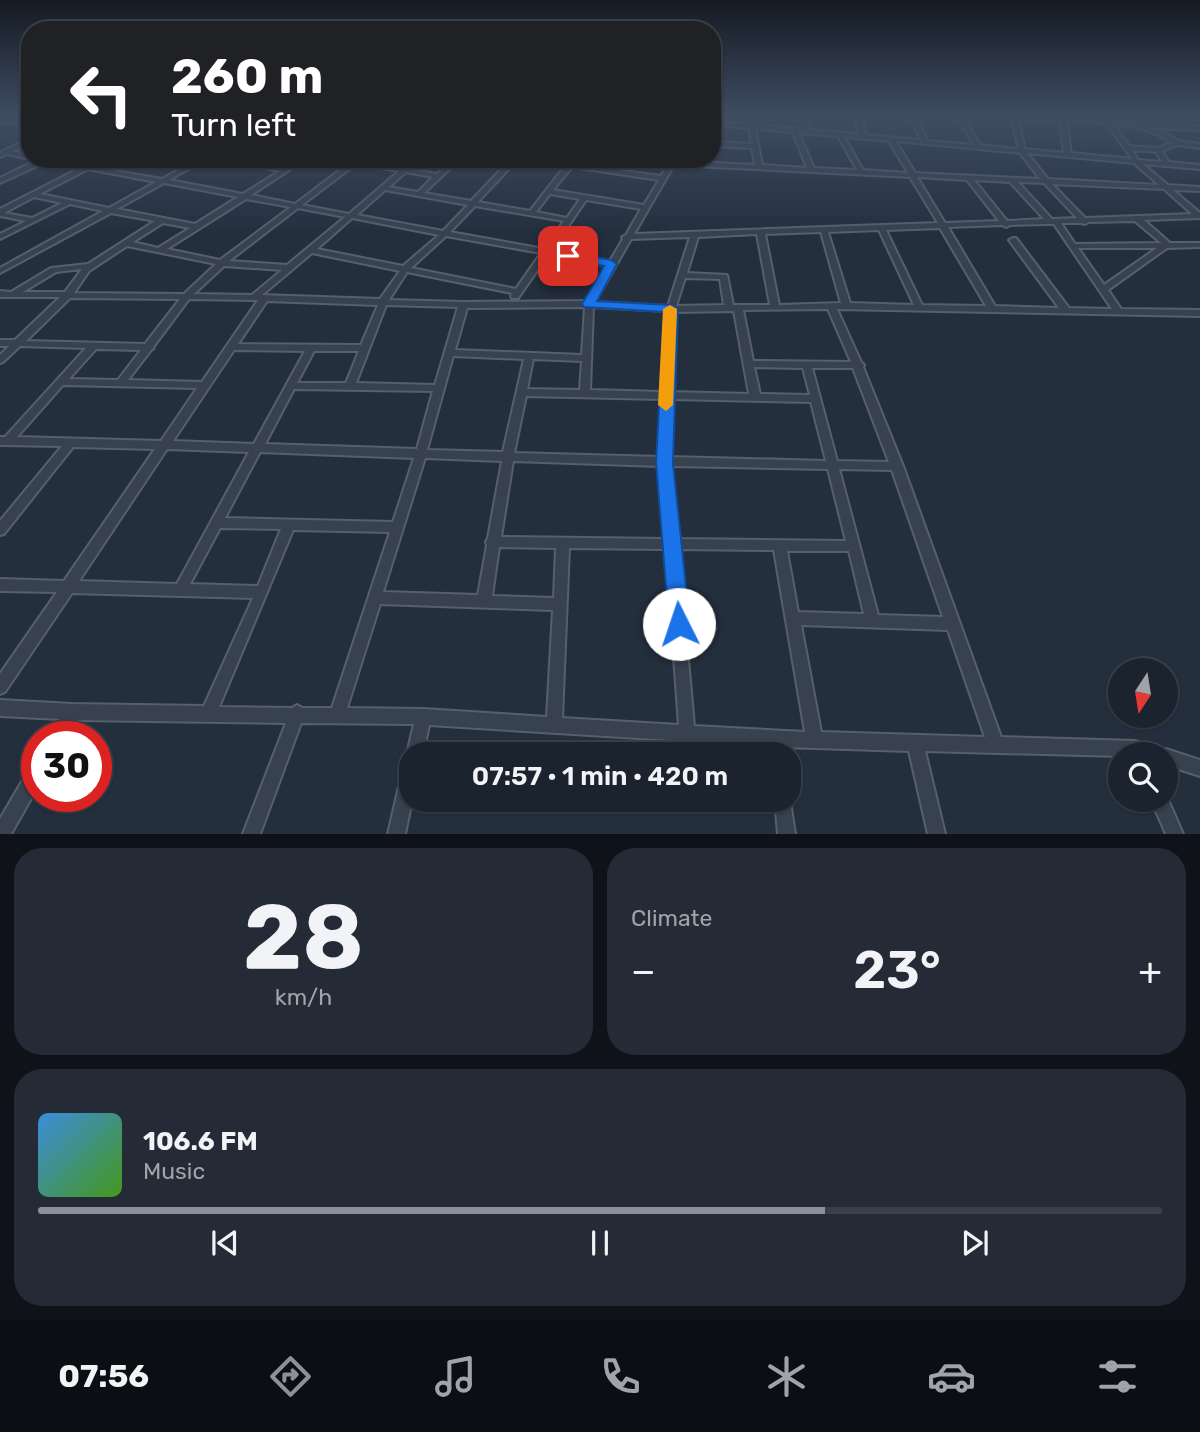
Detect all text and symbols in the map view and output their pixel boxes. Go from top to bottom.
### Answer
text: 260 m [171,47,323,105]
icon: left [56,49,147,140]
text: Turn left [171,106,296,144]
pin [538,226,598,286]
icon: arrive [549,237,587,275]
position arrow [642,587,716,661]
north arrow [1108,658,1178,728]
map controls [1108,658,1178,812]
speed limit sign: 30 [21,721,112,812]
button: search [1108,742,1178,812]
text: 07:57 · 1 min · 420 m [472,761,728,792]
text: 28 [243,883,364,991]
text: Climate [631,904,712,932]
text: 23° [853,939,941,1001]
text: − [631,948,656,994]
text: + [1138,948,1162,994]
text: km/h [275,983,332,1011]
text: 106.6 FM [143,1126,258,1157]
text: Music [143,1157,205,1185]
icon: previous [206,1224,244,1262]
icon: pause [581,1224,619,1262]
icon: next [956,1224,994,1262]
icon: directions [266,1352,315,1401]
icon: music [431,1352,480,1401]
icon: phone [596,1352,645,1401]
icon: climate [762,1352,811,1401]
icon: car [927,1352,976,1401]
icon: filters [1093,1352,1142,1401]
text: 07:56 [58,1357,149,1395]

